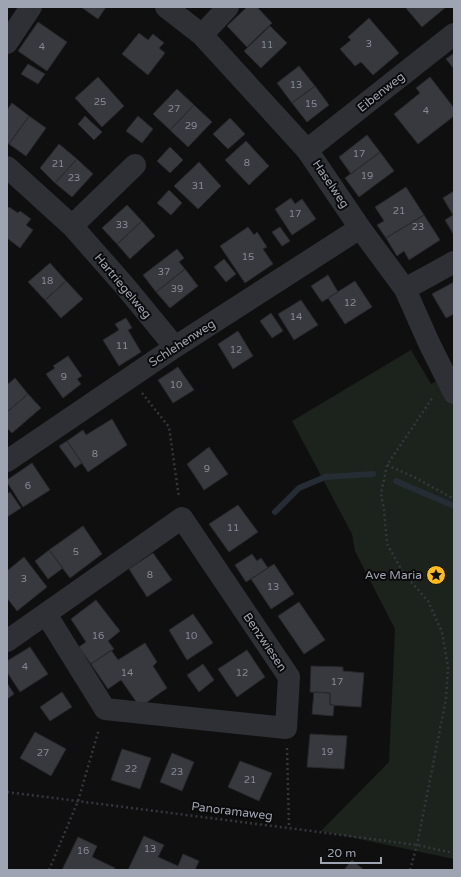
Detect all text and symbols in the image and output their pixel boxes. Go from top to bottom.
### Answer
house number: 3 [366,38,372,50]
house number: 11 [261,39,273,51]
house number: 4 [39,41,45,53]
street label: Eibenweg [355,69,407,115]
house number: 13 [290,79,302,91]
house number: 25 [94,96,106,108]
house number: 15 [305,98,317,110]
house number: 27 [168,103,180,115]
house number: 4 [423,105,429,117]
house number: 29 [185,120,197,132]
house number: 17 [353,148,365,160]
house number: 8 [244,157,250,169]
street label: Haselweg [310,157,352,211]
house number: 21 [52,158,64,170]
house number: 19 [361,170,373,182]
house number: 23 [68,172,80,184]
house number: 31 [192,180,204,192]
house number: 21 [393,205,405,217]
house number: 17 [289,208,301,220]
house number: 33 [116,219,128,231]
house number: 23 [412,221,424,233]
street label: Hartriegelweg [92,251,154,321]
house number: 15 [242,251,254,263]
house number: 37 [158,266,170,278]
house number: 18 [41,275,53,287]
house number: 39 [171,283,183,295]
house number: 12 [344,297,356,309]
house number: 14 [290,311,302,323]
street label: Schlehenweg [146,316,218,370]
house number: 11 [116,340,128,352]
house number: 12 [230,344,242,356]
house number: 9 [61,371,67,383]
house number: 10 [170,379,182,391]
house number: 8 [92,448,98,460]
house number: 9 [204,463,210,475]
house number: 6 [25,480,31,492]
house number: 11 [227,522,239,534]
house number: 5 [73,546,79,558]
place icon: Ave Maria [425,564,447,586]
place label: Ave Maria [365,568,422,582]
house number: 8 [147,569,153,581]
house number: 3 [21,573,27,585]
house number: 13 [267,581,279,593]
street label: Benzwiesen [240,610,290,674]
house number: 16 [92,630,104,642]
house number: 10 [185,630,197,642]
house number: 4 [22,661,28,673]
house number: 14 [121,667,133,679]
house number: 12 [236,667,248,679]
house number: 17 [331,676,343,688]
house number: 19 [321,746,333,758]
house number: 27 [37,747,49,759]
house number: 22 [125,763,137,775]
house number: 23 [171,766,183,778]
house number: 21 [244,774,256,786]
street label: Panoramaweg [191,799,273,823]
scale bar [321,839,381,865]
house number: 13 [144,843,156,855]
house number: 16 [77,845,89,857]
text: 20 m [327,846,356,860]

